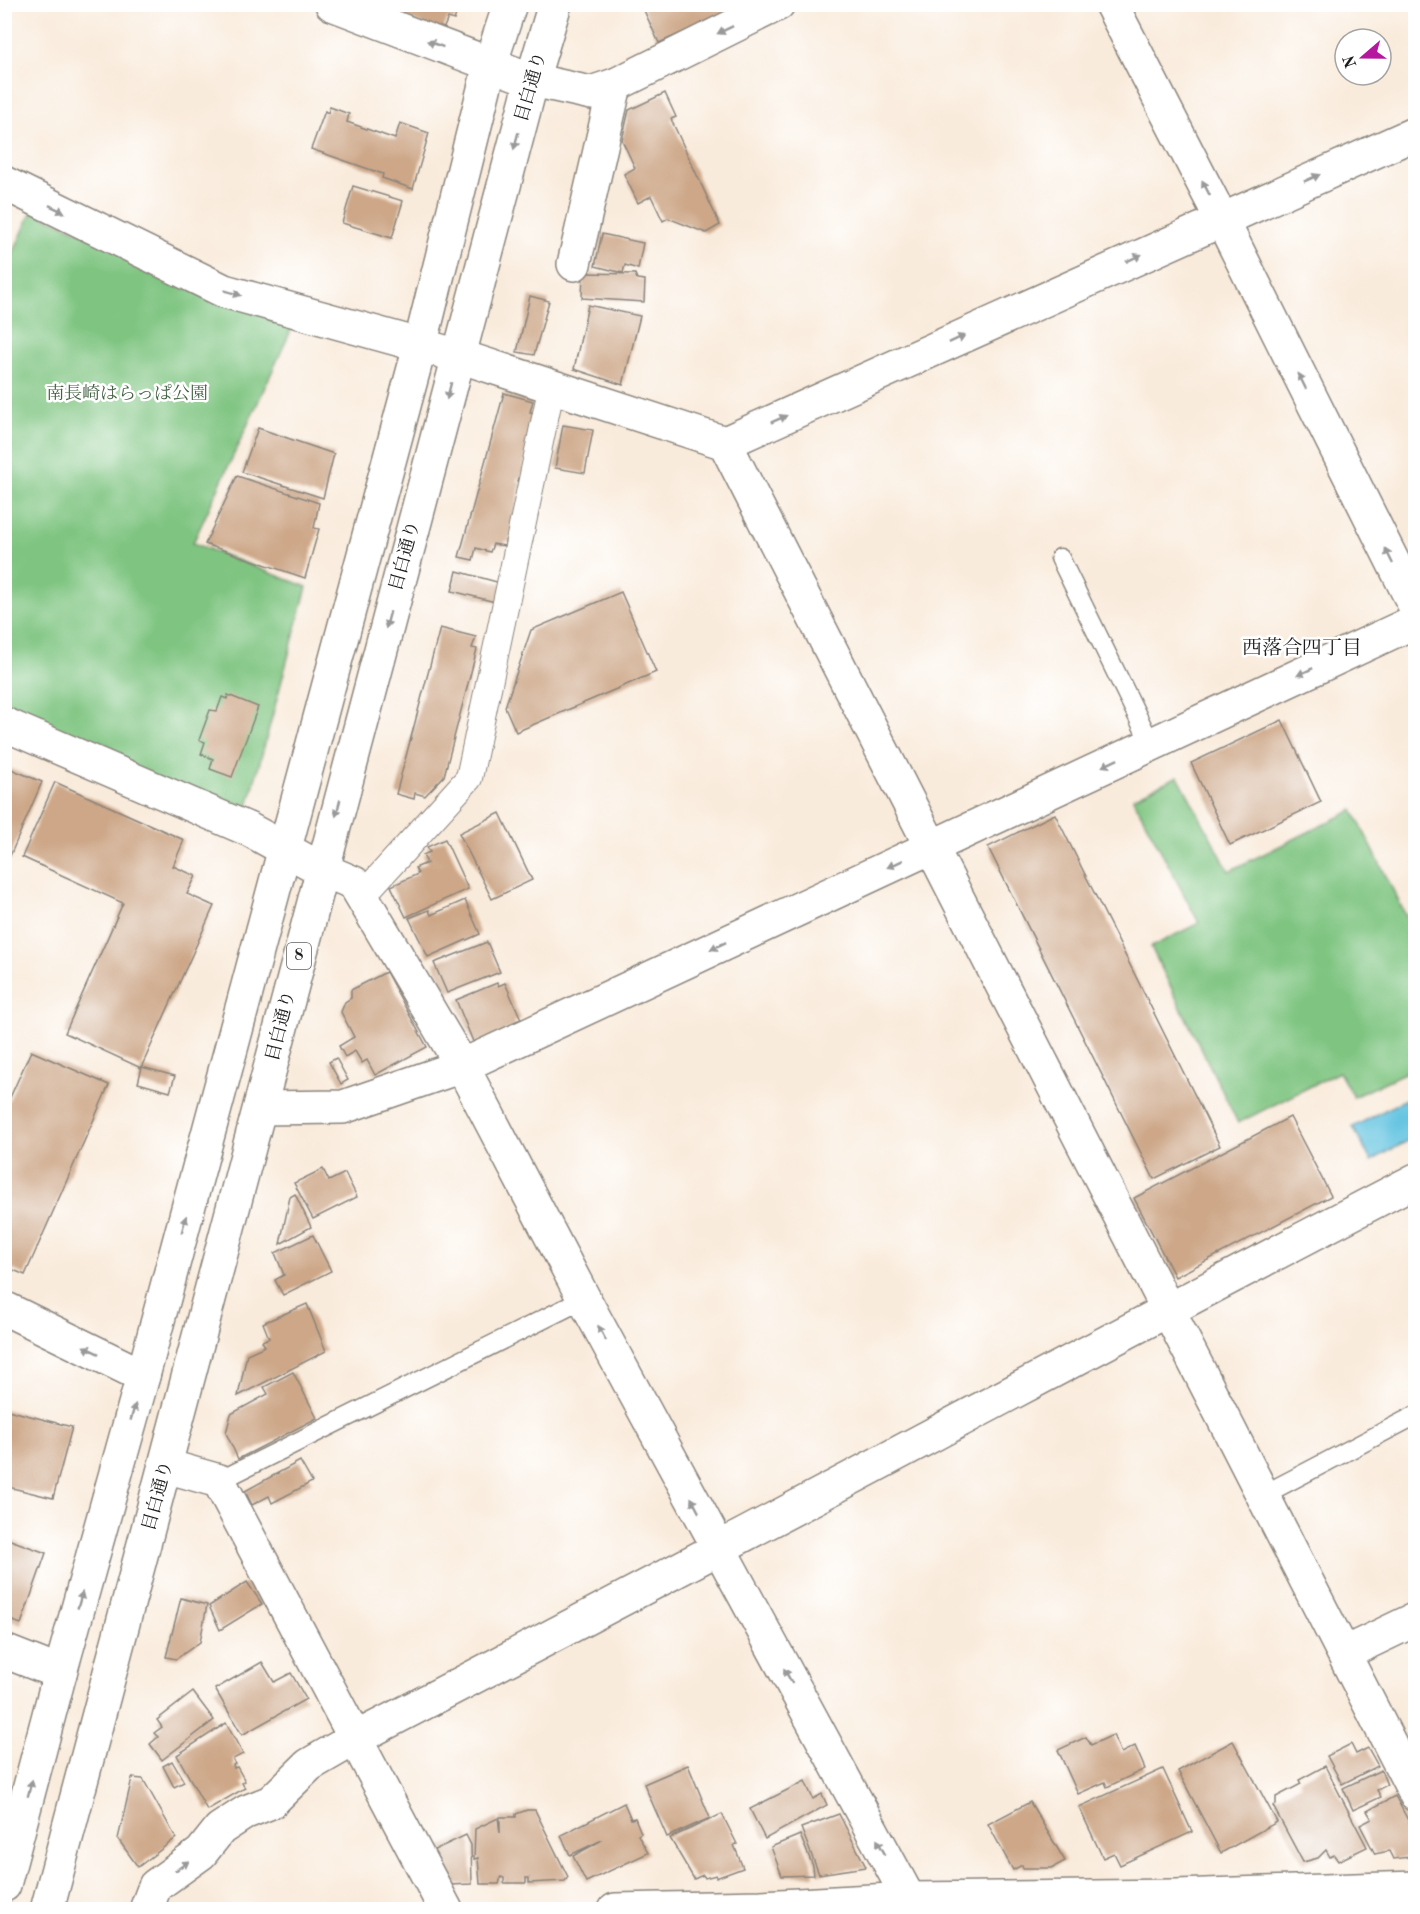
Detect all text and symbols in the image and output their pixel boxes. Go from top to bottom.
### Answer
one-way arrow [717,26,734,35]
north arrow [1333,27,1393,87]
one-way arrow [426,39,444,49]
street label: 目白通り [511,49,550,124]
text: N [1341,52,1360,70]
one-way arrow [510,132,520,150]
one-way arrow [1303,173,1321,183]
one-way arrow [1201,179,1211,197]
one-way arrow [49,204,66,214]
one-way arrow [1126,254,1143,263]
one-way arrow [224,289,242,298]
one-way arrow [948,335,965,344]
one-way arrow [1298,372,1308,390]
one-way arrow [444,382,454,400]
park label: 南長崎はらっぱ公園 [46,383,208,403]
one-way arrow [770,414,788,424]
street label: 目白通り [385,518,423,593]
one-way arrow [1385,547,1394,564]
one-way arrow [383,611,392,629]
district label: 西落合四丁目 [1242,637,1362,659]
one-way arrow [1296,667,1314,677]
one-way arrow [1101,759,1118,768]
one-way arrow [332,799,342,817]
one-way arrow [886,859,903,868]
one-way arrow [709,941,727,951]
road number: 8 [287,943,311,969]
street label: 目白通り [262,988,298,1063]
one-way arrow [180,1214,189,1232]
one-way arrow [597,1324,607,1341]
one-way arrow [82,1346,99,1355]
one-way arrow [129,1403,138,1421]
street label: 目白通り [138,1458,176,1533]
one-way arrow [690,1496,700,1513]
one-way arrow [76,1590,85,1608]
one-way arrow [783,1667,793,1684]
one-way arrow [25,1779,35,1797]
one-way arrow [876,1839,886,1856]
one-way arrow [174,1860,190,1872]

